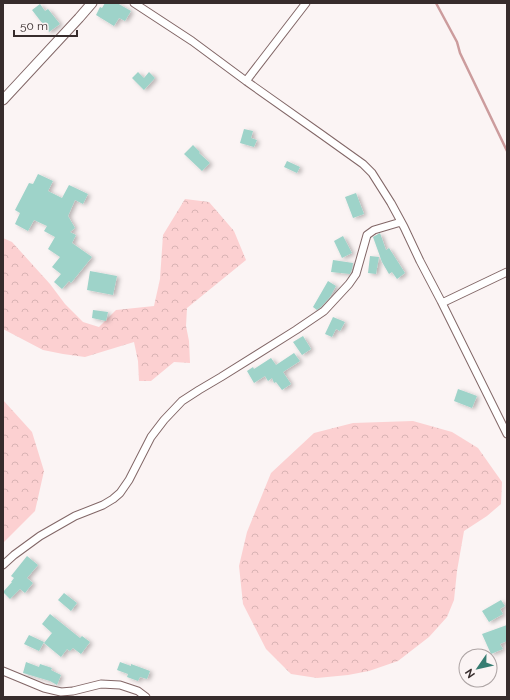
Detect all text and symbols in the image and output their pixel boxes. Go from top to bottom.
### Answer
scale bar [14,12,77,38]
text: 50 m [20,19,48,33]
north arrow [458,648,498,688]
text: N [462,666,478,680]

